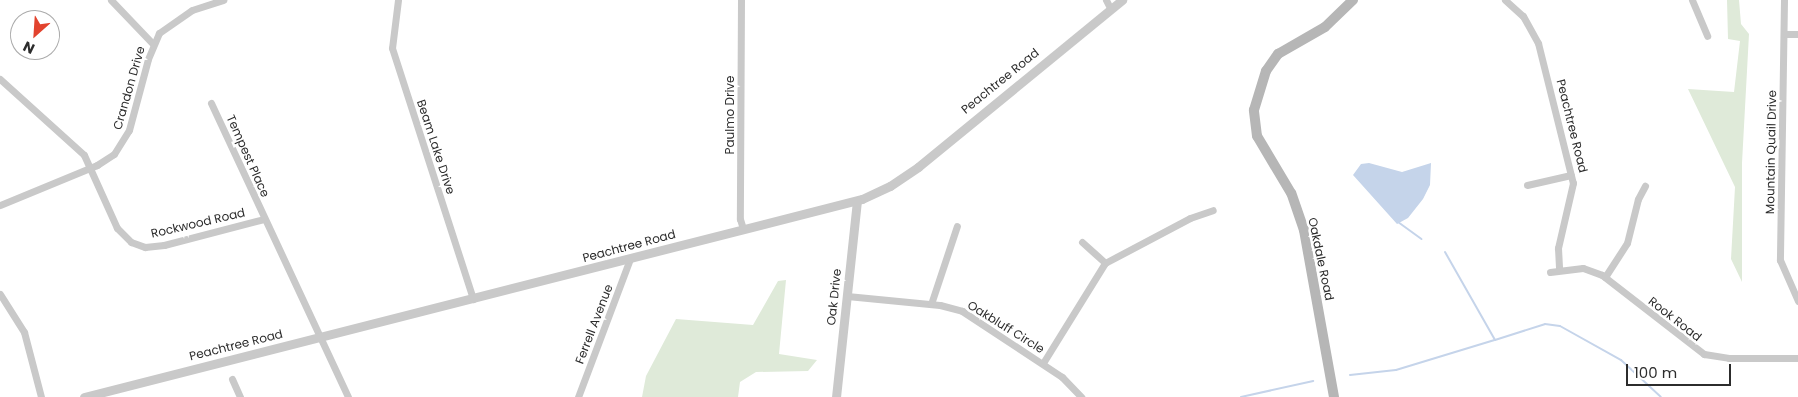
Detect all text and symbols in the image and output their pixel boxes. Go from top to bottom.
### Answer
north arrow [10,10,60,60]
text: N [20,36,38,59]
street label: Crandon Drive [110,45,148,131]
street label: Peachtree Road [958,45,1042,117]
street label: Paulmo Drive [723,75,737,155]
street label: Peachtree Road [1553,78,1591,174]
street label: Mountain Quail Drive [1763,90,1779,214]
street label: Beam Lake Drive [414,98,458,196]
street label: Tempest Place [223,113,273,199]
street label: Rockwood Road [150,205,246,241]
street label: Oakdale Road [1305,216,1337,302]
street label: Peachtree Road [581,227,677,265]
street label: Oak Drive [824,268,844,326]
street label: Ferrell Avenue [572,282,616,366]
street label: Rook Road [1646,294,1704,344]
street label: Oakbluff Circle [965,298,1047,356]
street label: Peachtree Road [188,326,284,364]
scale bar [1628,354,1733,386]
text: 100 m [1634,362,1677,383]

